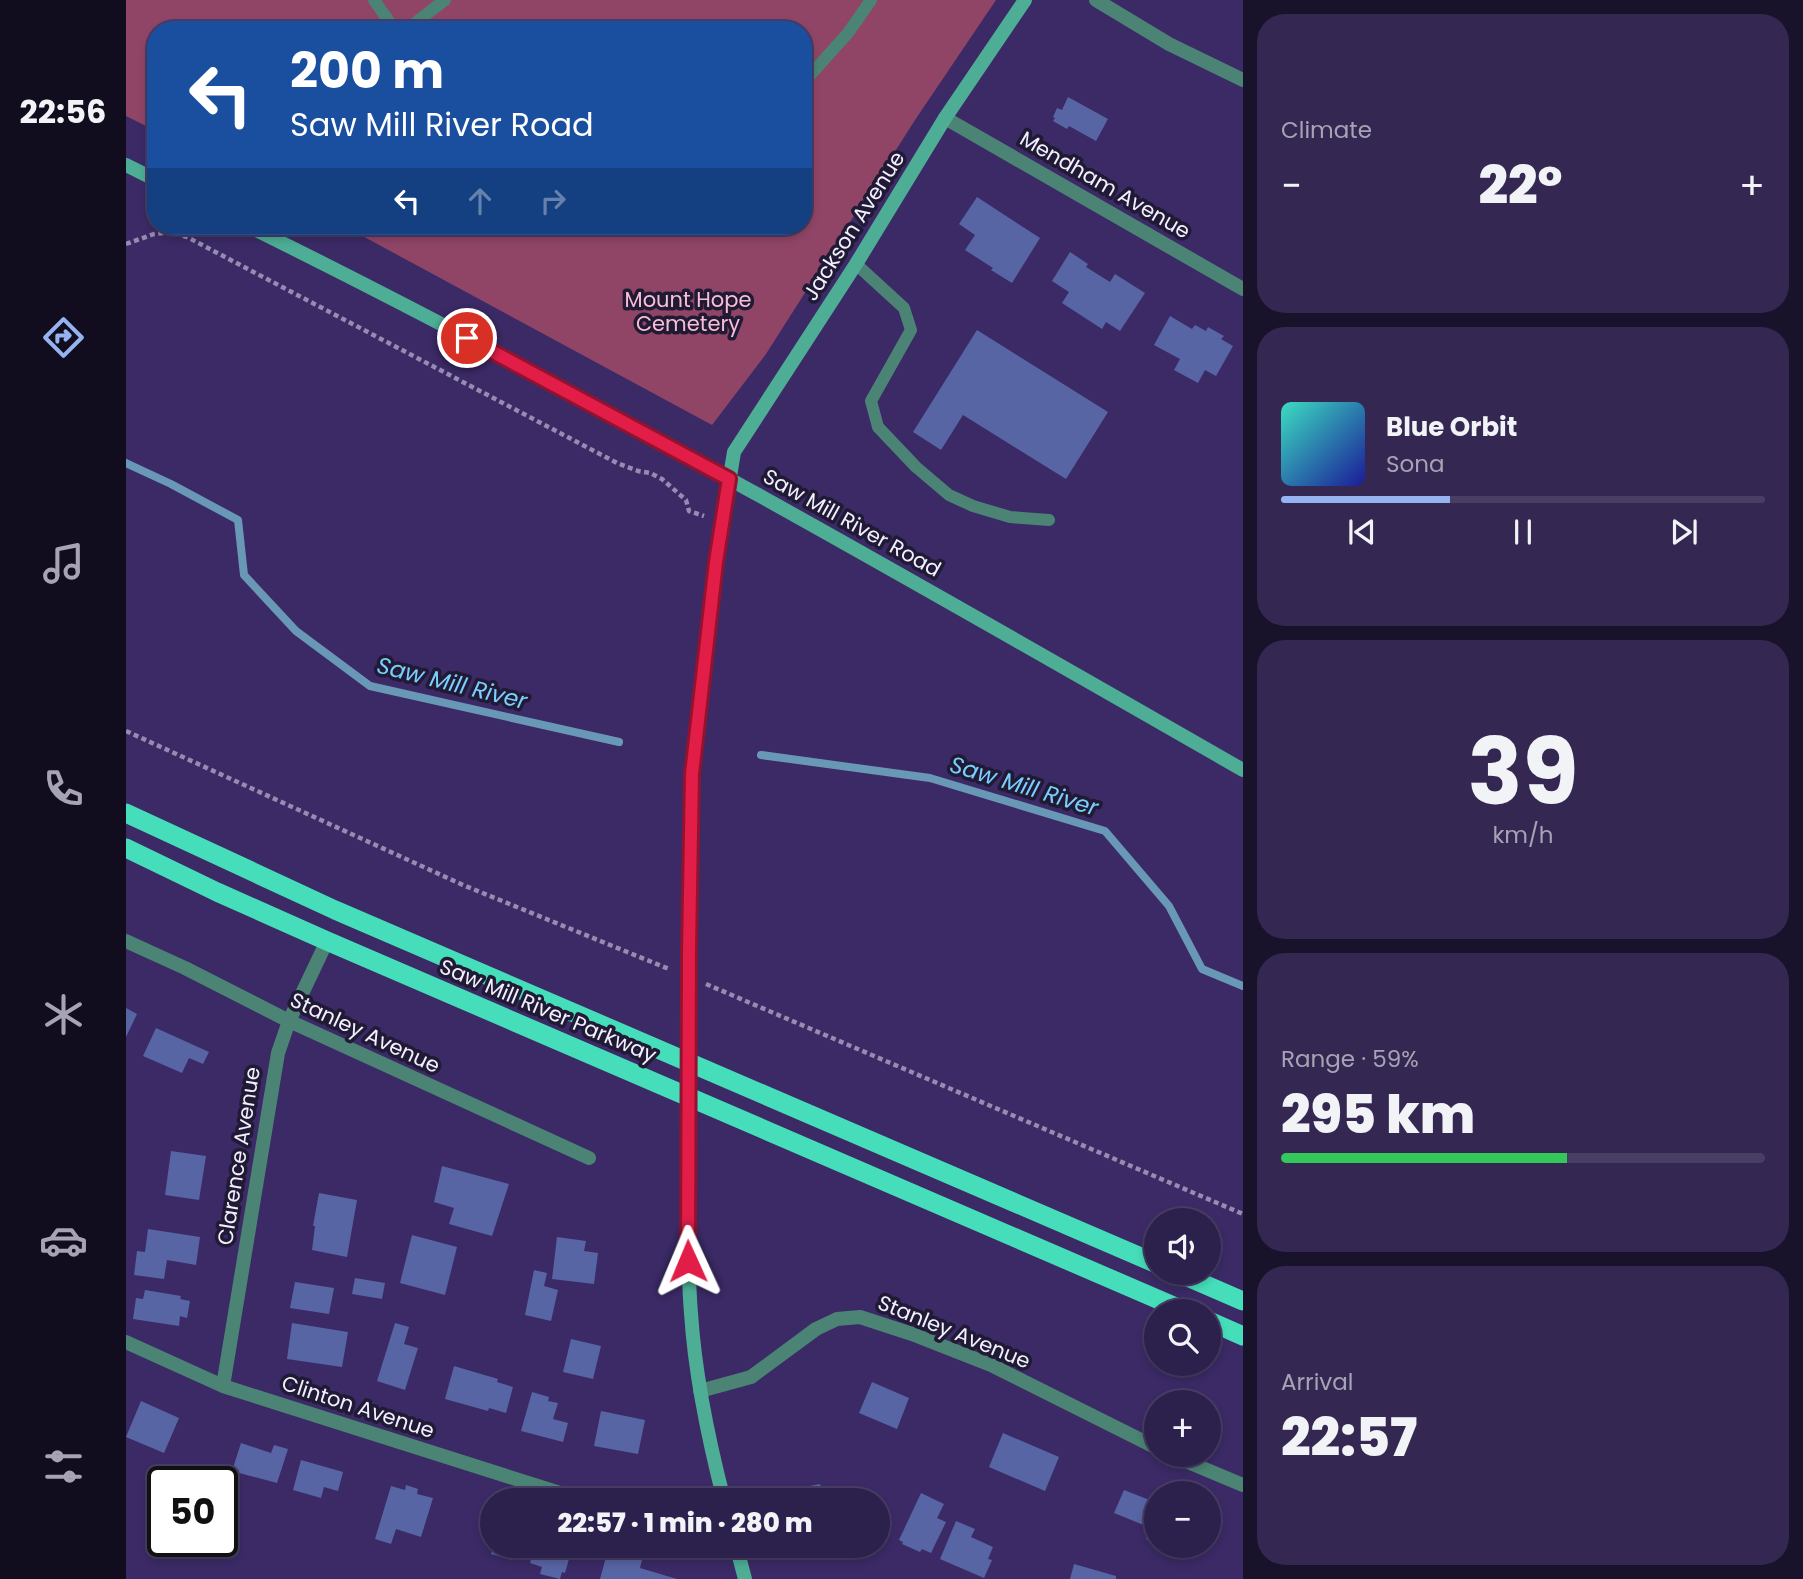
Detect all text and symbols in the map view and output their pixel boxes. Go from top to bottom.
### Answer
text: 200 m [290,37,444,105]
icon: left [175,49,266,140]
text: 22:56 [20,89,106,134]
text: Saw Mill River Road [290,102,594,147]
text: Climate [1281,114,1372,146]
street label: Mendham Avenue [1015,124,1196,245]
street label: Jackson Avenue [796,145,911,306]
text: 22° [1478,149,1563,222]
text: − [1281,159,1302,212]
text: + [1739,159,1765,212]
icon: left [388,182,426,220]
icon: ahead [461,182,499,220]
icon: right [534,182,572,220]
park label: Mount Hope Cemetery [625,285,751,338]
pin [437,308,497,368]
icon: directions [39,313,88,362]
icon: arrive [448,319,486,357]
text: Blue Orbit [1386,409,1517,445]
text: Sona [1386,448,1445,480]
street label: Saw Mill River Road [758,462,946,584]
icon: previous [1343,513,1381,551]
icon: pause [1504,513,1542,551]
icon: next [1665,513,1703,551]
icon: music [39,539,88,588]
water label: Saw Mill River [374,649,532,717]
text: 39 [1467,708,1579,836]
water label: Saw Mill River [946,748,1104,824]
icon: phone [39,764,88,813]
text: km/h [1492,819,1554,851]
street label: Saw Mill River Parkway [435,952,661,1069]
street label: Stanley Avenue [286,985,445,1080]
icon: climate [39,990,88,1039]
text: Range · 59% [1281,1043,1419,1075]
street label: Clarence Avenue [210,1065,267,1247]
text: 295 km [1281,1078,1475,1151]
map controls [1144,1208,1221,1558]
button: sound [1144,1208,1221,1285]
icon: car [39,1216,88,1265]
position arrow [651,1224,725,1298]
street label: Stanley Avenue [874,1288,1035,1375]
button: search [1144,1299,1221,1376]
text: Arrival [1281,1366,1353,1398]
street label: Clinton Avenue [278,1368,438,1445]
button: + [1144,1390,1221,1467]
text: 22:57 [1281,1401,1417,1474]
icon: filters [39,1442,88,1491]
speed limit sign: 50 [147,1466,238,1557]
button: − [1144,1481,1221,1558]
text: 22:57 · 1 min · 280 m [558,1505,812,1541]

